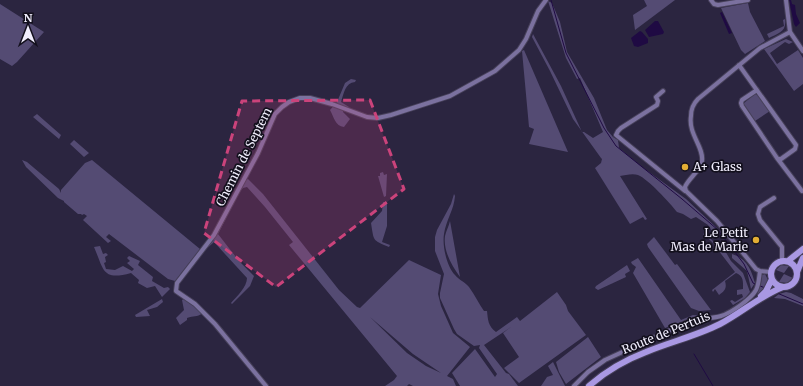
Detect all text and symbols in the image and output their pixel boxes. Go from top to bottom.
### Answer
north arrow [8,8,48,48]
text: N [24,11,33,25]
street label: Chemin de Septem [212,105,275,209]
place label: A+ Glass [692,159,742,174]
marker: A+ Glass [680,162,690,172]
place label: Le Petit Mas de Marie [671,225,748,254]
marker: Le Petit Mas de Marie [751,235,761,245]
street label: Route de Pertuis [620,308,712,357]

